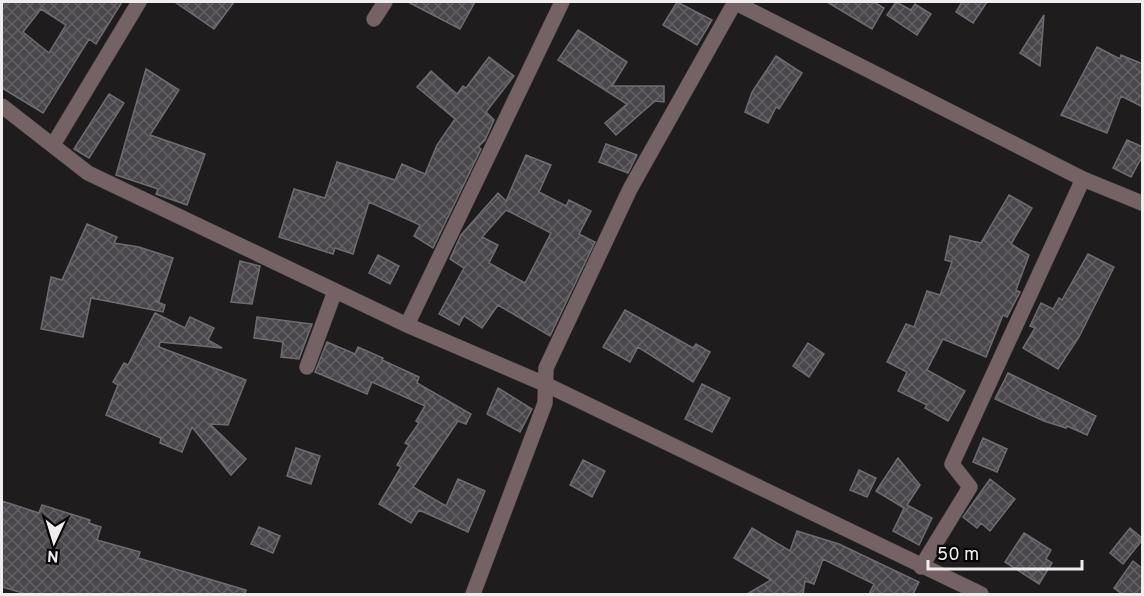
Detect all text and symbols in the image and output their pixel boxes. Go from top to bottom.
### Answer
north arrow [24,512,84,572]
scale bar [928,533,1082,571]
text: 50 m [937,544,979,567]
text: N [47,545,60,565]

